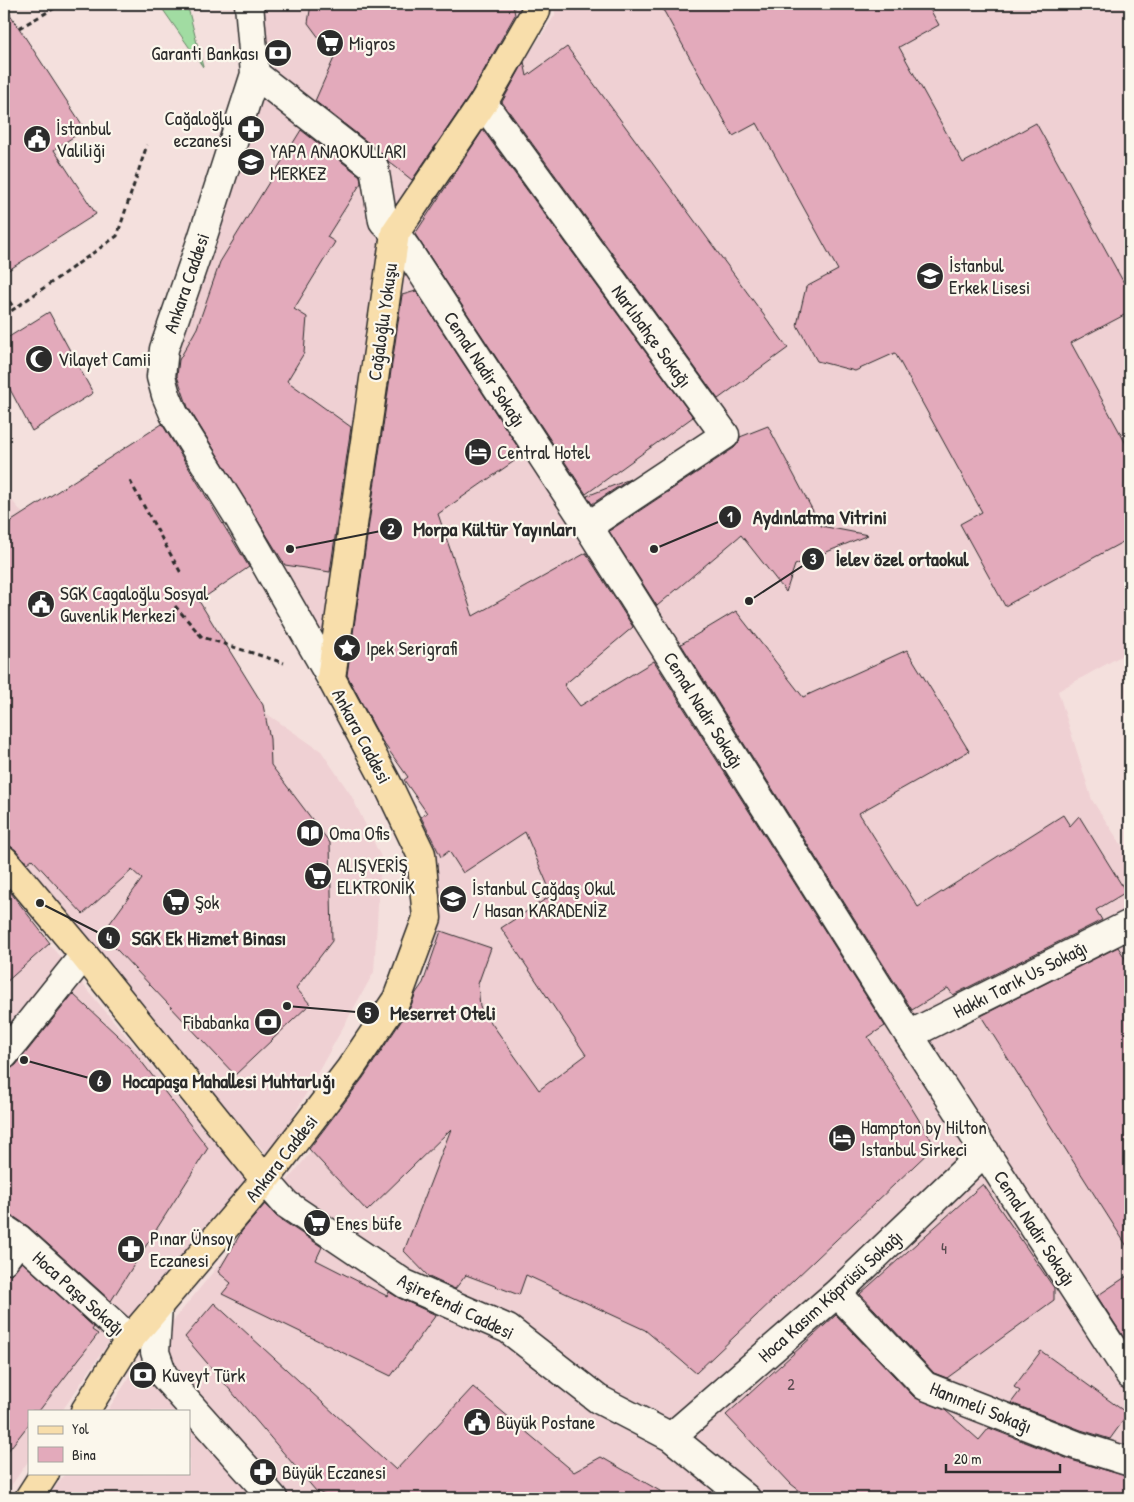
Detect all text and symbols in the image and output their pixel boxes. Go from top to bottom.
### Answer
supermarket icon: Migros [315,28,345,58]
place label: Migros [349,30,395,56]
bank icon: Garanti Bankası [263,38,293,68]
place label: Garanti Bankası [151,40,259,66]
place label: Cağaloğlu eczanesi [164,105,232,153]
pharmacy icon: Cağaloğlu eczanesi [236,114,266,144]
place label: İstanbul Valiliği [56,115,112,163]
public building icon: İstanbul Valiliği [22,124,52,154]
place label: YAPA ANAOKULLARI MERKEZ [270,138,407,186]
school or university icon: YAPA ANAOKULLARI MERKEZ [236,147,266,177]
street label: Ankara Caddesi [157,230,215,336]
place label: İstanbul Erkek Lisesi [949,252,1030,300]
street label: Cağaloğlu Yokuşu [361,261,403,382]
school or university icon: İstanbul Erkek Lisesi [915,261,945,291]
street label: Narlıbahçe Sokağı [606,279,698,393]
street label: Cemal Nadir Sokağı [438,306,532,432]
mosque icon: Vilayet Camii [24,344,54,374]
place label: Vilayet Camii [58,346,151,372]
hotel icon: Central Hotel [463,437,493,467]
place label: Central Hotel [497,439,591,465]
callout: Aydınlatma Vitrini [718,499,897,534]
text: Aydınlatma Vitrini [753,503,887,531]
text: 1 [727,506,733,527]
callout: Morpa Kültür Yayınları [379,511,587,546]
text: Morpa Kültür Yayınları [413,515,577,543]
text: 2 [387,518,395,539]
callout: İelev özel ortaokul [800,542,979,577]
text: İelev özel ortaokul [835,545,969,572]
text: 3 [810,548,817,569]
place label: SGK Cagaloğlu Sosyal Guvenlik Merkezi [60,580,209,628]
public building icon: SGK Cagaloğlu Sosyal Guvenlik Merkezi [26,589,56,619]
place icon: Ipek Serigrafi [332,633,362,663]
place label: Ipek Serigrafi [366,635,457,661]
street label: Cemal Nadir Sokağı [658,647,750,773]
street label: Ankara Caddesi [326,684,398,788]
library icon: Oma Ofis [295,818,325,848]
place label: Oma Ofis [329,820,390,846]
place label: ALIŞVERİŞ ELKTRONİK [337,852,415,900]
supermarket icon: ALIŞVERİŞ ELKTRONİK [303,861,333,891]
place label: İstanbul Çağdaş Okul / Hasan KARADENİZ [472,875,616,923]
school or university icon: İstanbul Çağdaş Okul / Hasan KARADENİZ [438,884,468,914]
supermarket icon: Şok [161,887,191,917]
place label: Şok [195,889,219,915]
callout: SGK Ek Hizmet Binası [97,921,296,956]
text: SGK Ek Hizmet Binası [132,924,286,951]
text: 4 [106,927,112,948]
street label: Hakkı Tarık Us Sokağı [948,934,1092,1024]
callout: Meserret Oteli [355,995,507,1030]
text: Meserret Oteli [390,999,496,1026]
text: 5 [365,1002,372,1023]
bank icon: Fibabanka [253,1007,283,1037]
place label: Fibabanka [182,1009,250,1035]
callout: Hocapaşa Mahallesi Muhtarlığı [87,1064,345,1099]
text: Hocapaşa Mahallesi Muhtarlığı [123,1067,335,1095]
text: 6 [97,1070,103,1091]
street label: Ankara Caddesi [239,1109,323,1207]
place label: Hampton by Hilton Istanbul Sirkeci [861,1114,987,1162]
hotel icon: Hampton by Hilton Istanbul Sirkeci [827,1123,857,1153]
street label: Cemal Nadir Sokağı [988,1165,1082,1291]
supermarket icon: Enes büfe [302,1208,332,1238]
place label: Enes büfe [336,1210,402,1236]
street label: Hoca Kasım Köprüsü Sokağı [752,1224,908,1368]
place label: Pınar Ünsoy Eczanesi [150,1225,233,1273]
pharmacy icon: Pınar Ünsoy Eczanesi [116,1234,146,1264]
house number: 4 [941,1237,947,1259]
street label: Hoca Paşa Sokağı [27,1245,131,1341]
street label: Aşirefendi Caddesi [393,1267,519,1345]
bank icon: Kuveyt Türk [128,1360,158,1390]
place label: Kuveyt Türk [162,1362,245,1388]
house number: 2 [787,1373,795,1395]
street label: Hanımeli Sokağı [926,1375,1036,1439]
public building icon: Büyük Postane [462,1407,492,1437]
place label: Büyük Postane [496,1409,596,1435]
legend [28,1410,190,1474]
text: Yol [72,1418,89,1439]
scale bar [946,1442,1060,1474]
text: Bina [72,1444,96,1465]
text: 20 m [954,1448,981,1469]
pharmacy icon: Büyük Eczanesi [248,1457,278,1487]
place label: Büyük Eczanesi [282,1459,386,1485]

